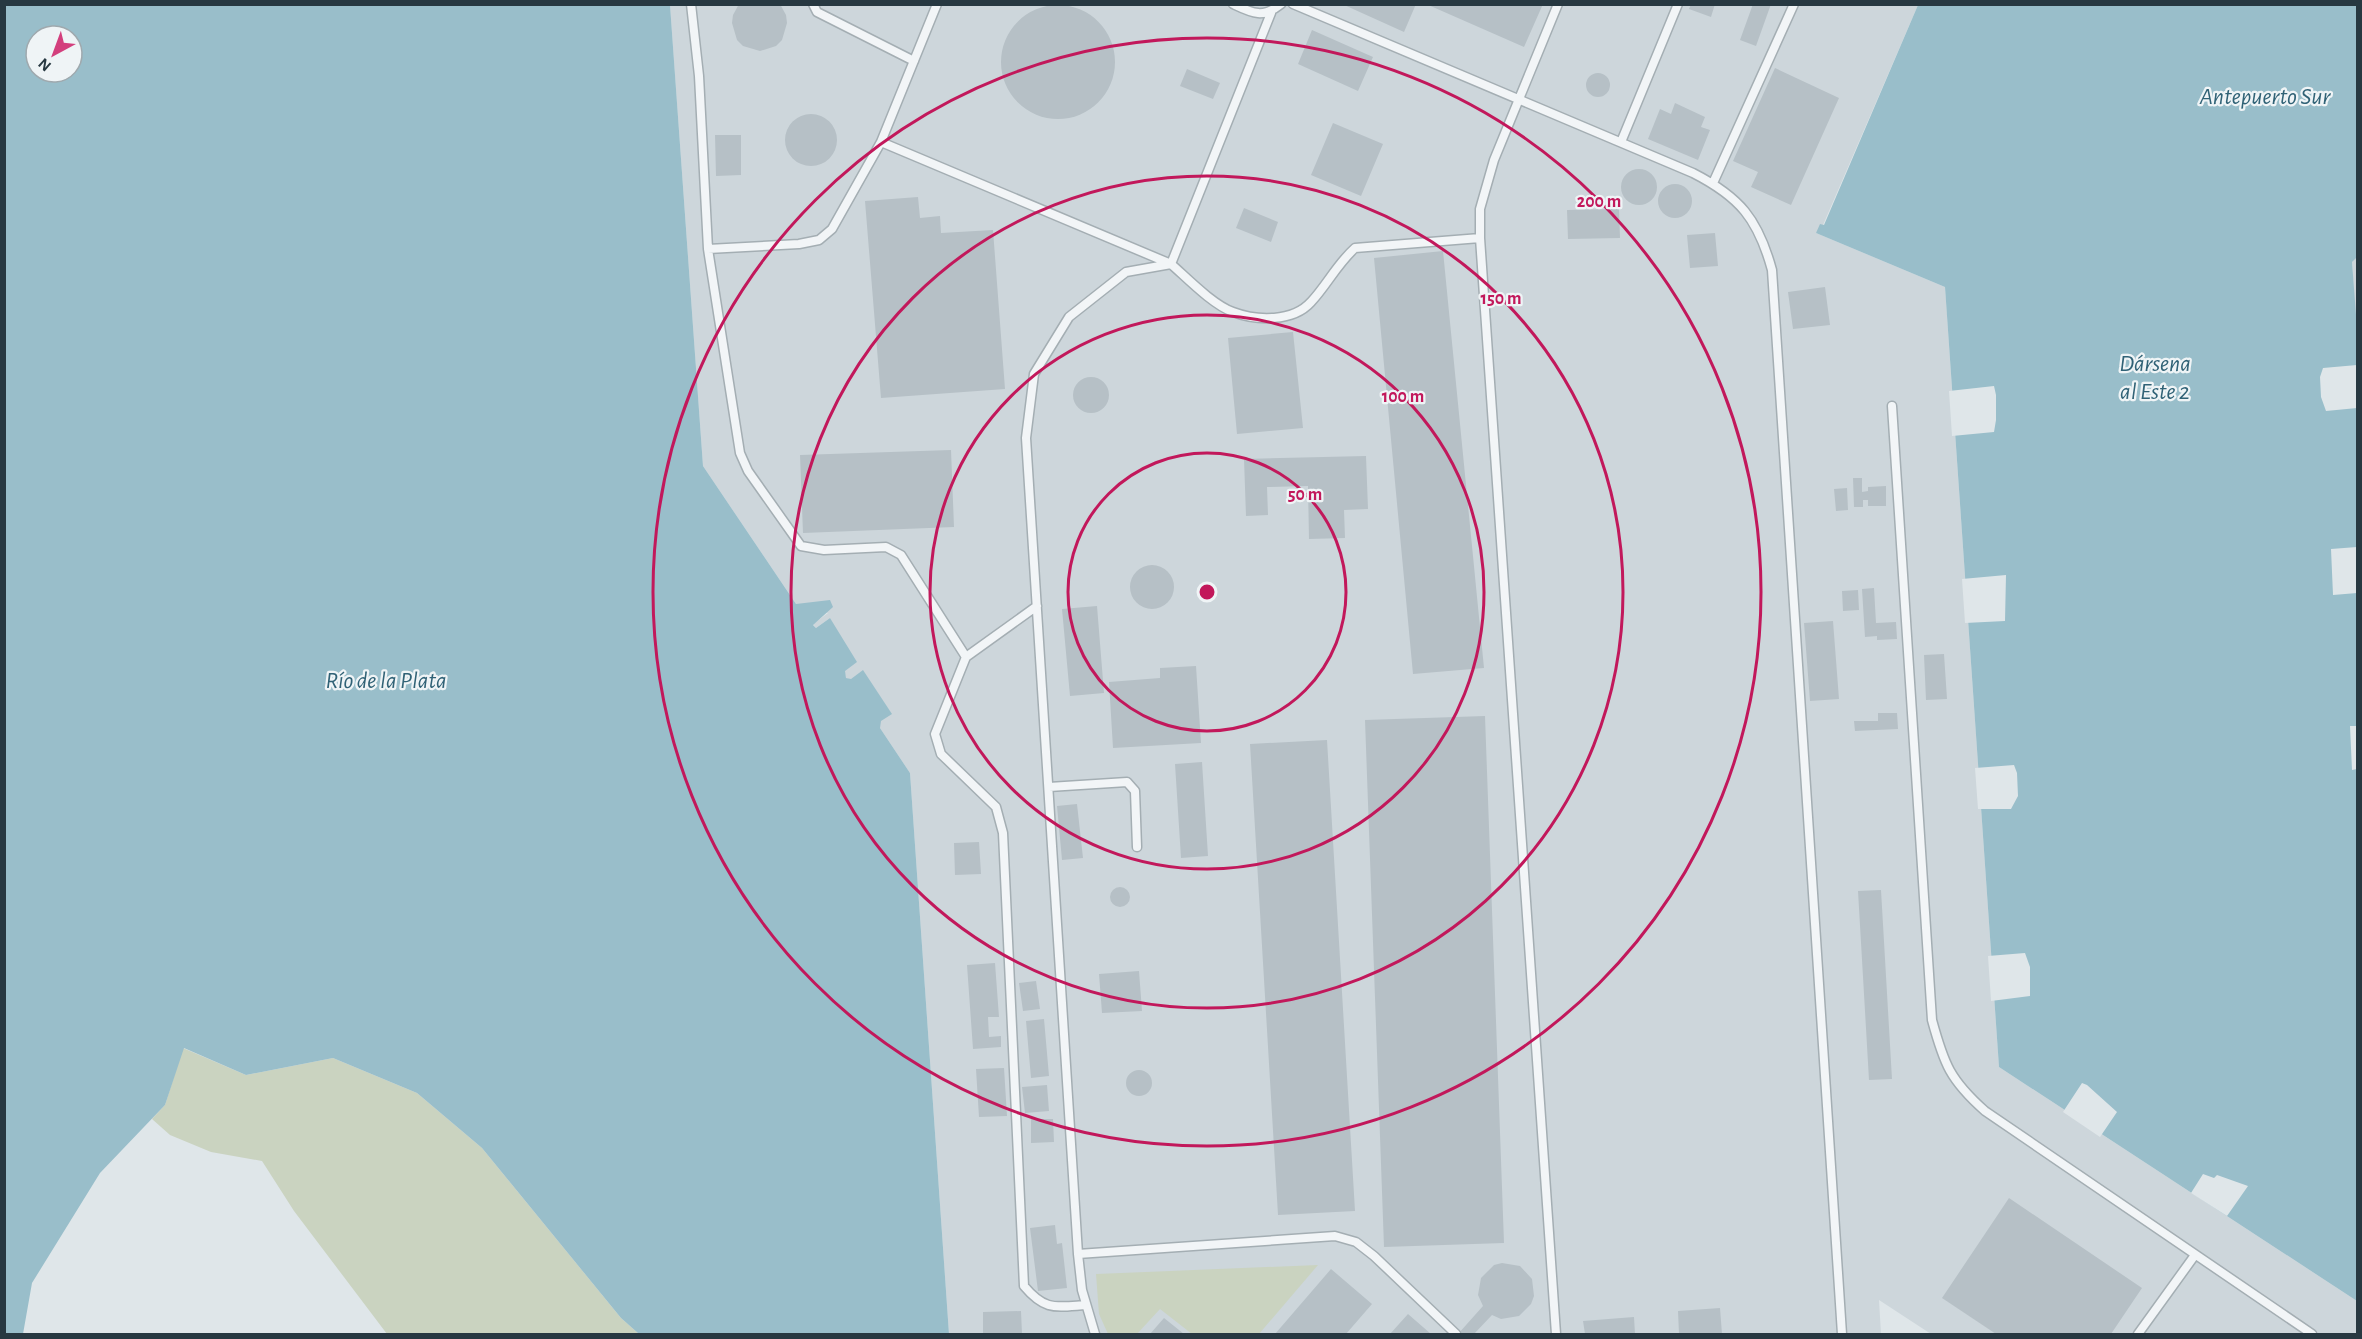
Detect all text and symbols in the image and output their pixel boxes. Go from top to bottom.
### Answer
north arrow [24,24,84,84]
text: N [35,55,54,74]
water label: Antepuerto Sur [2199,85,2332,109]
text: 200 m [1577,193,1621,211]
text: 150 m [1481,290,1521,308]
water label: Dársena al Este 2 [2119,352,2191,404]
text: 100 m [1382,388,1424,406]
text: 50 m [1288,486,1322,504]
centre of rings [1197,582,1217,602]
water label: Río de la Plata [325,669,447,693]

